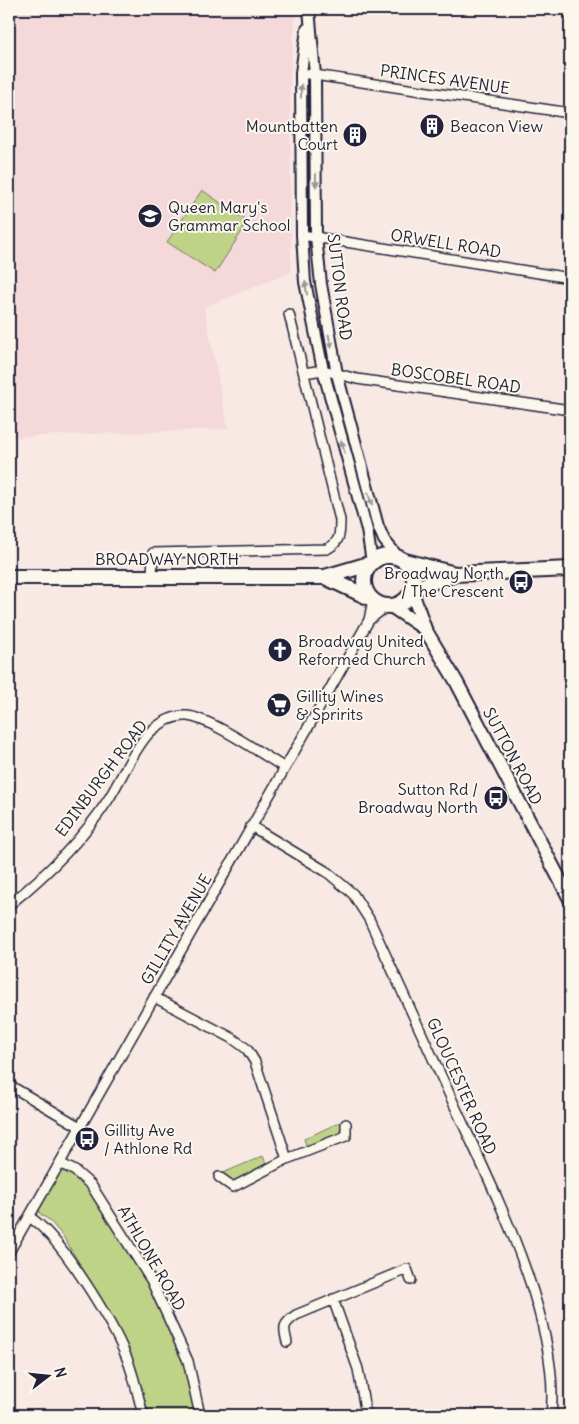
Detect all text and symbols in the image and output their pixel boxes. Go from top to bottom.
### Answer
street label: PRINCES AVENUE [379,60,511,98]
one-way arrow [297,83,305,99]
building icon: Beacon View [419,113,445,139]
place label: Mountbatten Court [246,116,339,154]
place label: Beacon View [450,116,543,136]
building icon: Mountbatten Court [342,122,368,148]
one-way arrow [312,172,320,188]
place label: Queen Mary's Grammar School [168,197,290,235]
school or university icon: Queen Mary's Grammar School [137,203,163,229]
street label: ORWELL ROAD [389,224,503,262]
street label: SUTTON ROAD [324,232,356,342]
one-way arrow [302,280,310,296]
one-way arrow [326,334,334,349]
street label: BOSCOBEL ROAD [390,359,522,397]
one-way arrow [339,439,347,454]
one-way arrow [367,491,375,506]
street label: BROADWAY NORTH [95,549,239,569]
place label: Broadway North / The Crescent [384,563,505,601]
bus stop icon: Broadway North / The Crescent [508,569,534,595]
place label: Broadway United Reformed Church [298,631,426,669]
church icon: Broadway United Reformed Church [267,637,293,663]
place label: Gillity Wines & Spririts [296,686,383,724]
supermarket icon: Gillity Wines & Spririts [266,692,292,718]
street label: SUTTON ROAD [479,704,547,808]
street label: EDINBURGH ROAD [51,716,151,840]
place label: Sutton Rd / Broadway North [358,779,478,817]
bus stop icon: Sutton Rd / Broadway North [483,785,509,811]
street label: GILLITY AVENUE [136,870,216,988]
street label: GLOUCESTER ROAD [423,1015,501,1157]
place label: Gillity Ave / Athlone Rd [104,1120,192,1158]
bus stop icon: Gillity Ave / Athlone Rd [74,1126,100,1152]
street label: ATHLONE ROAD [114,1202,190,1314]
north arrow [22,1352,72,1402]
text: N [51,1365,70,1380]

